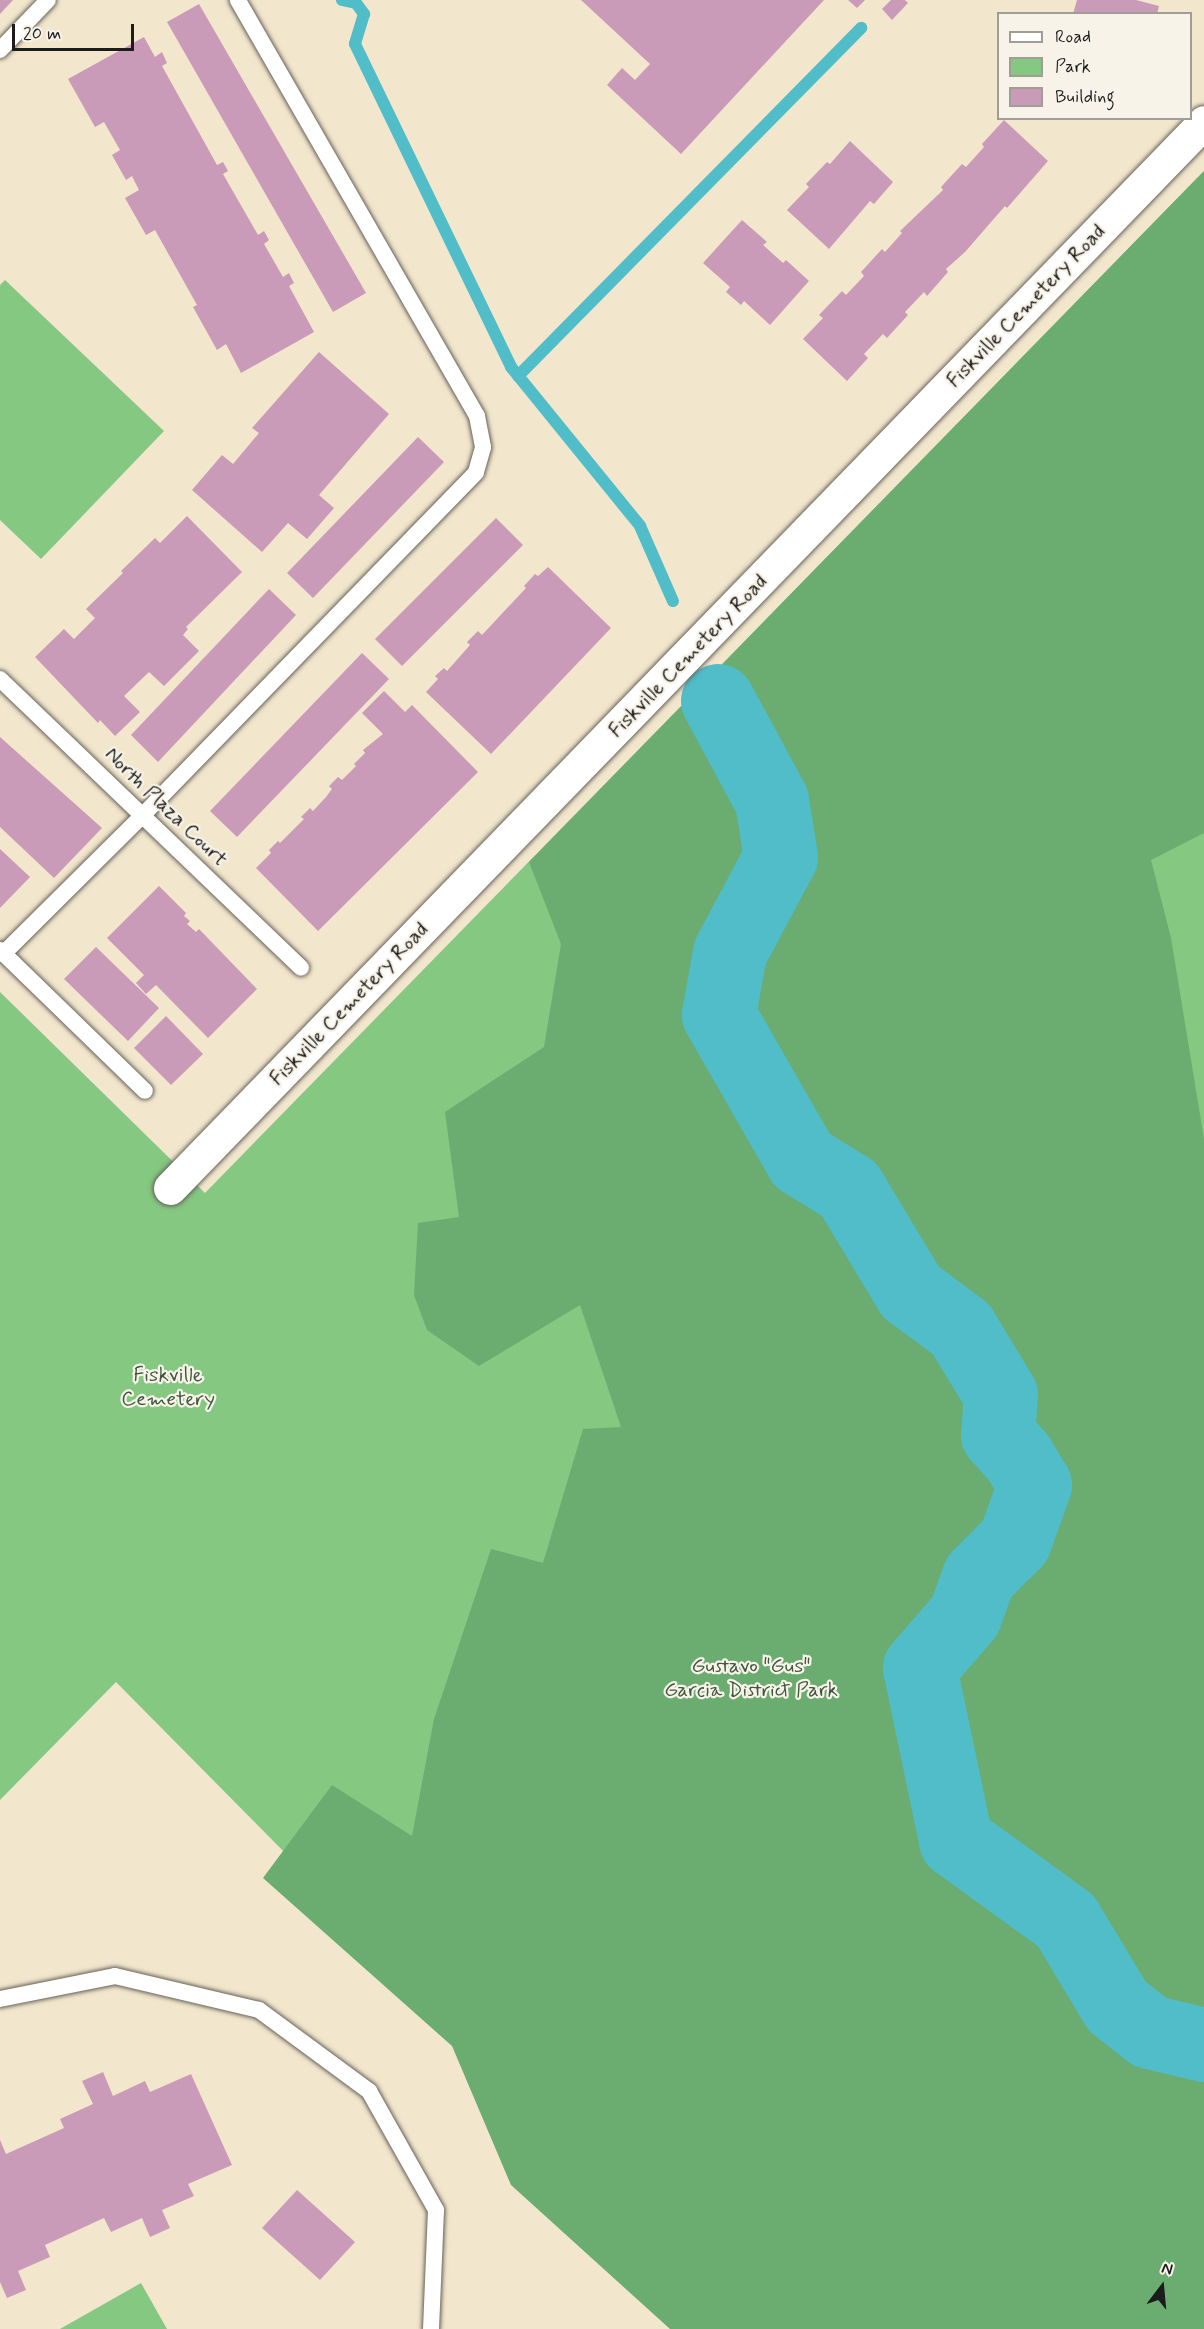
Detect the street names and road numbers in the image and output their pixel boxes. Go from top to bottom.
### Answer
street label: Fiskville Cemetery Road [942,219,1110,393]
street label: Fiskville Cemetery Road [604,569,772,743]
street label: North Plaza Court [100,742,232,872]
street label: Fiskville Cemetery Road [265,917,433,1091]

